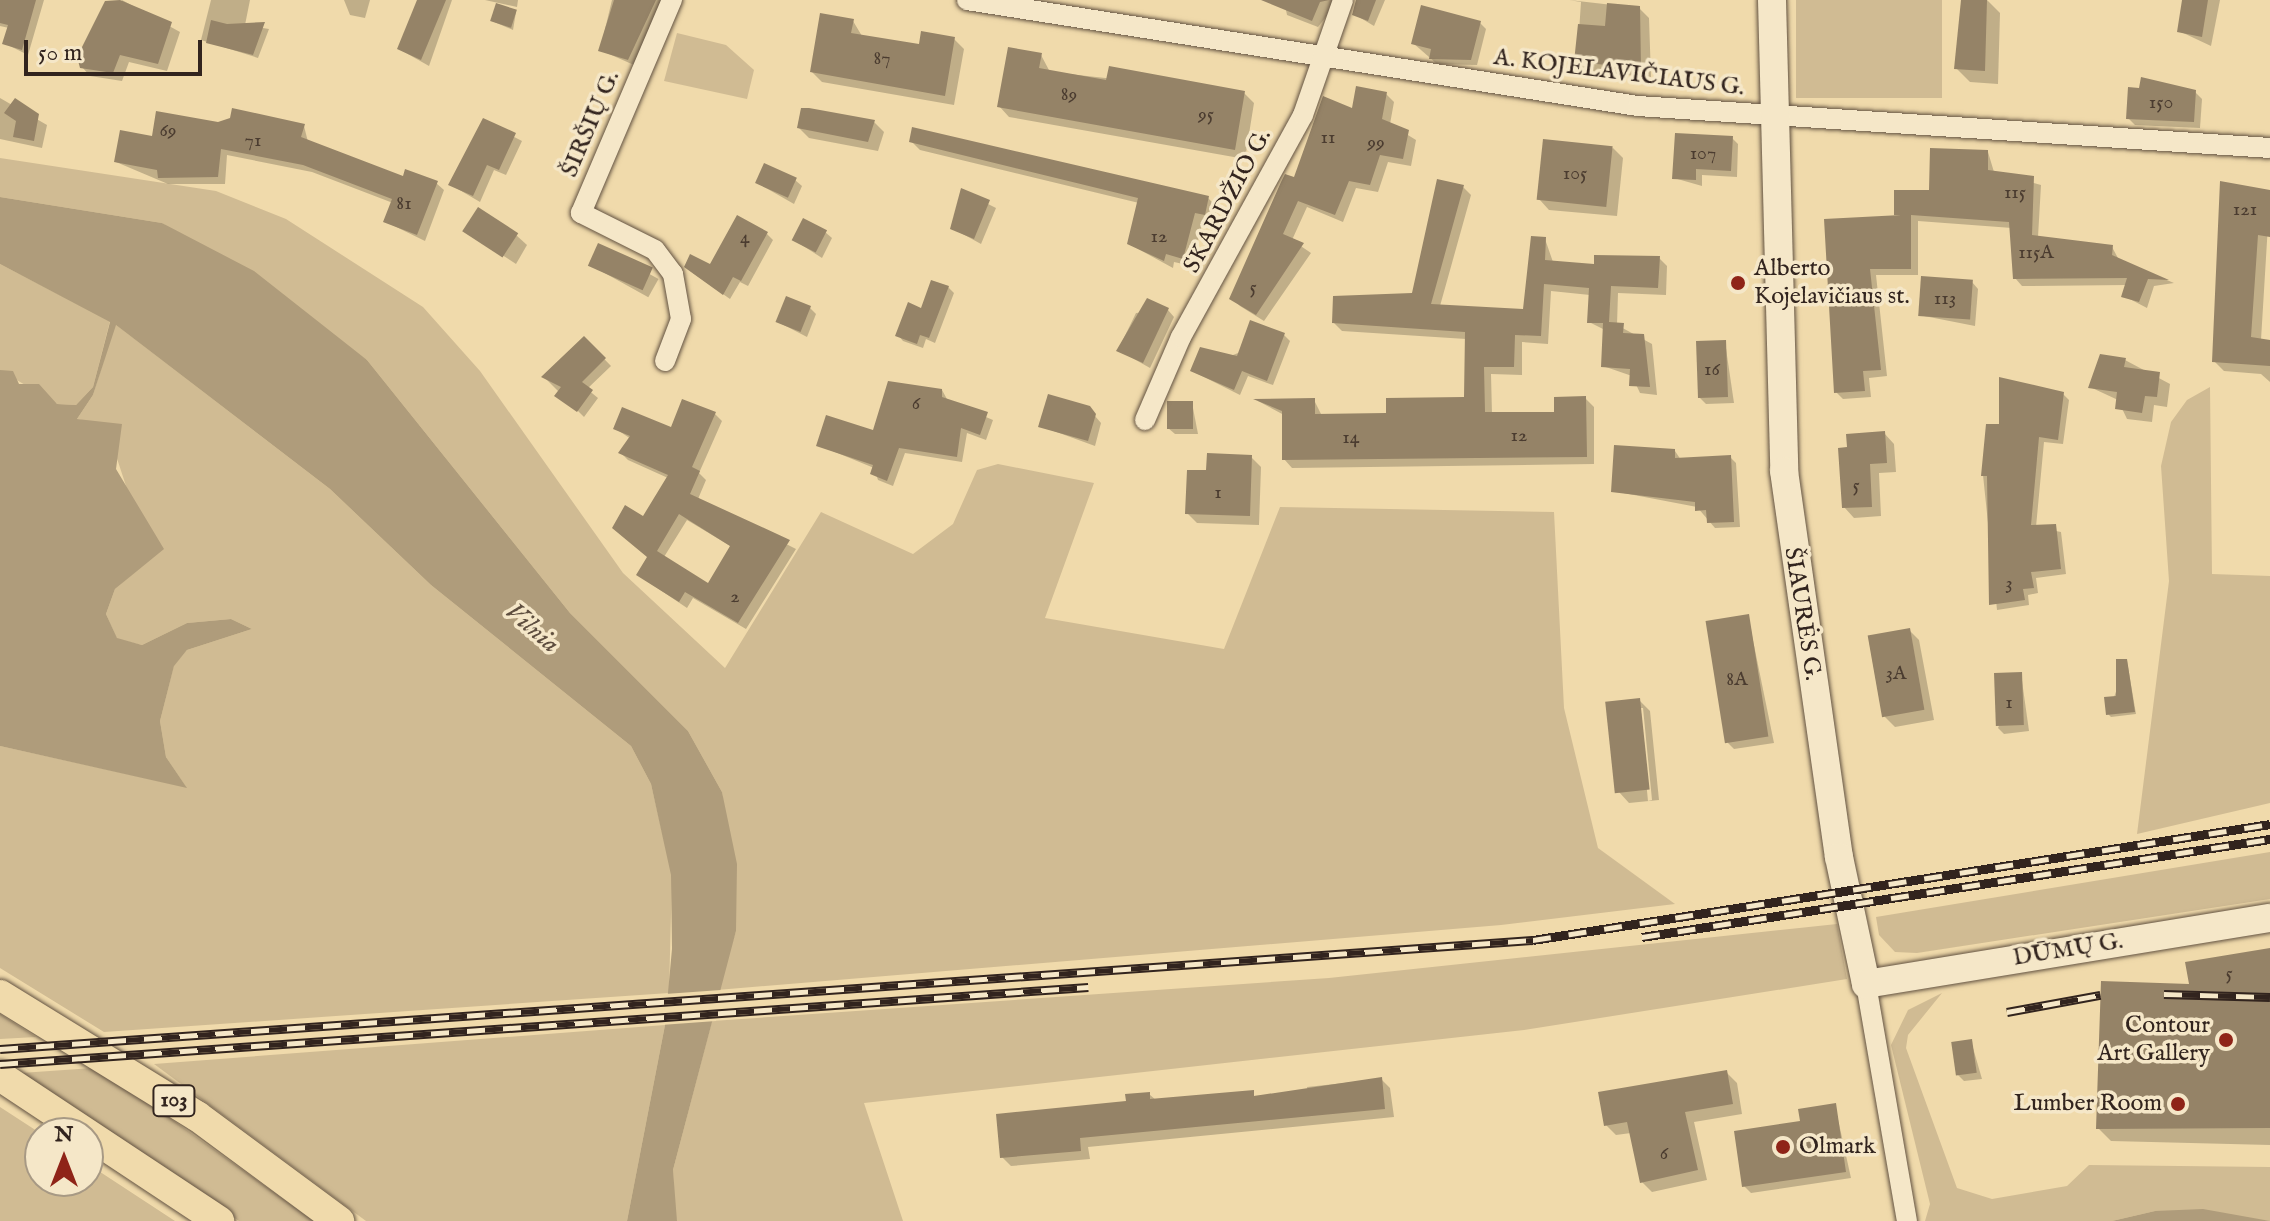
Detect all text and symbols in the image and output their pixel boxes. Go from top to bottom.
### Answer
scale bar [28,24,206,74]
text: 50 m [38,38,82,69]
street label: A. KOJELAVIČIAUS G. [1492,43,1746,103]
house number: 87 [873,46,891,70]
street label: ŠIRŠIŲ G. [556,66,626,182]
house number: 89 [1061,82,1077,106]
house number: 150 [2149,90,2173,114]
house number: 95 [1198,102,1214,126]
house number: 69 [159,118,177,142]
street label: SKARDŽIO G. [1178,124,1278,278]
house number: 11 [1321,125,1335,149]
house number: 71 [245,128,261,152]
house number: 99 [1367,130,1385,154]
house number: 107 [1690,141,1716,165]
house number: 105 [1563,161,1587,185]
house number: 115 [2004,180,2026,204]
house number: 81 [396,191,412,215]
house number: 121 [2233,197,2257,221]
house number: 12 [1151,224,1167,248]
house number: 4 [740,225,750,249]
house number: 115A [2018,240,2054,264]
place label: Alberto Kojelavičiaus st. [1754,255,1910,311]
marker: Alberto Kojelavičiaus st. [1729,274,1747,292]
house number: 5 [1249,275,1257,299]
house number: 113 [1934,286,1956,310]
house number: 16 [1704,357,1720,381]
house number: 6 [912,391,920,415]
house number: 12 [1511,423,1527,447]
house number: 14 [1342,425,1360,449]
house number: 5 [1852,473,1860,497]
house number: 1 [1214,480,1222,504]
street label: ŠIAURĖS G. [1777,545,1827,683]
house number: 3 [2005,571,2013,595]
house number: 2 [730,584,740,608]
water label: Vilnia [499,596,565,660]
house number: 3A [1886,661,1906,685]
house number: 8A [1726,667,1748,691]
house number: 1 [2005,690,2013,714]
street label: DŪMŲ G. [2011,927,2125,973]
house number: 5 [2225,961,2233,985]
place label: Contour Art Gallery [2097,1012,2210,1068]
marker: Contour Art Gallery [2217,1031,2235,1049]
road number: 103 [152,1083,196,1119]
place label: Lumber Room [2014,1090,2162,1118]
marker: Lumber Room [2169,1095,2187,1113]
north arrow [24,1117,104,1197]
text: N [54,1121,74,1149]
place label: Olmark [1799,1133,1876,1161]
marker: Olmark [1774,1138,1792,1156]
house number: 6 [1660,1141,1668,1165]

